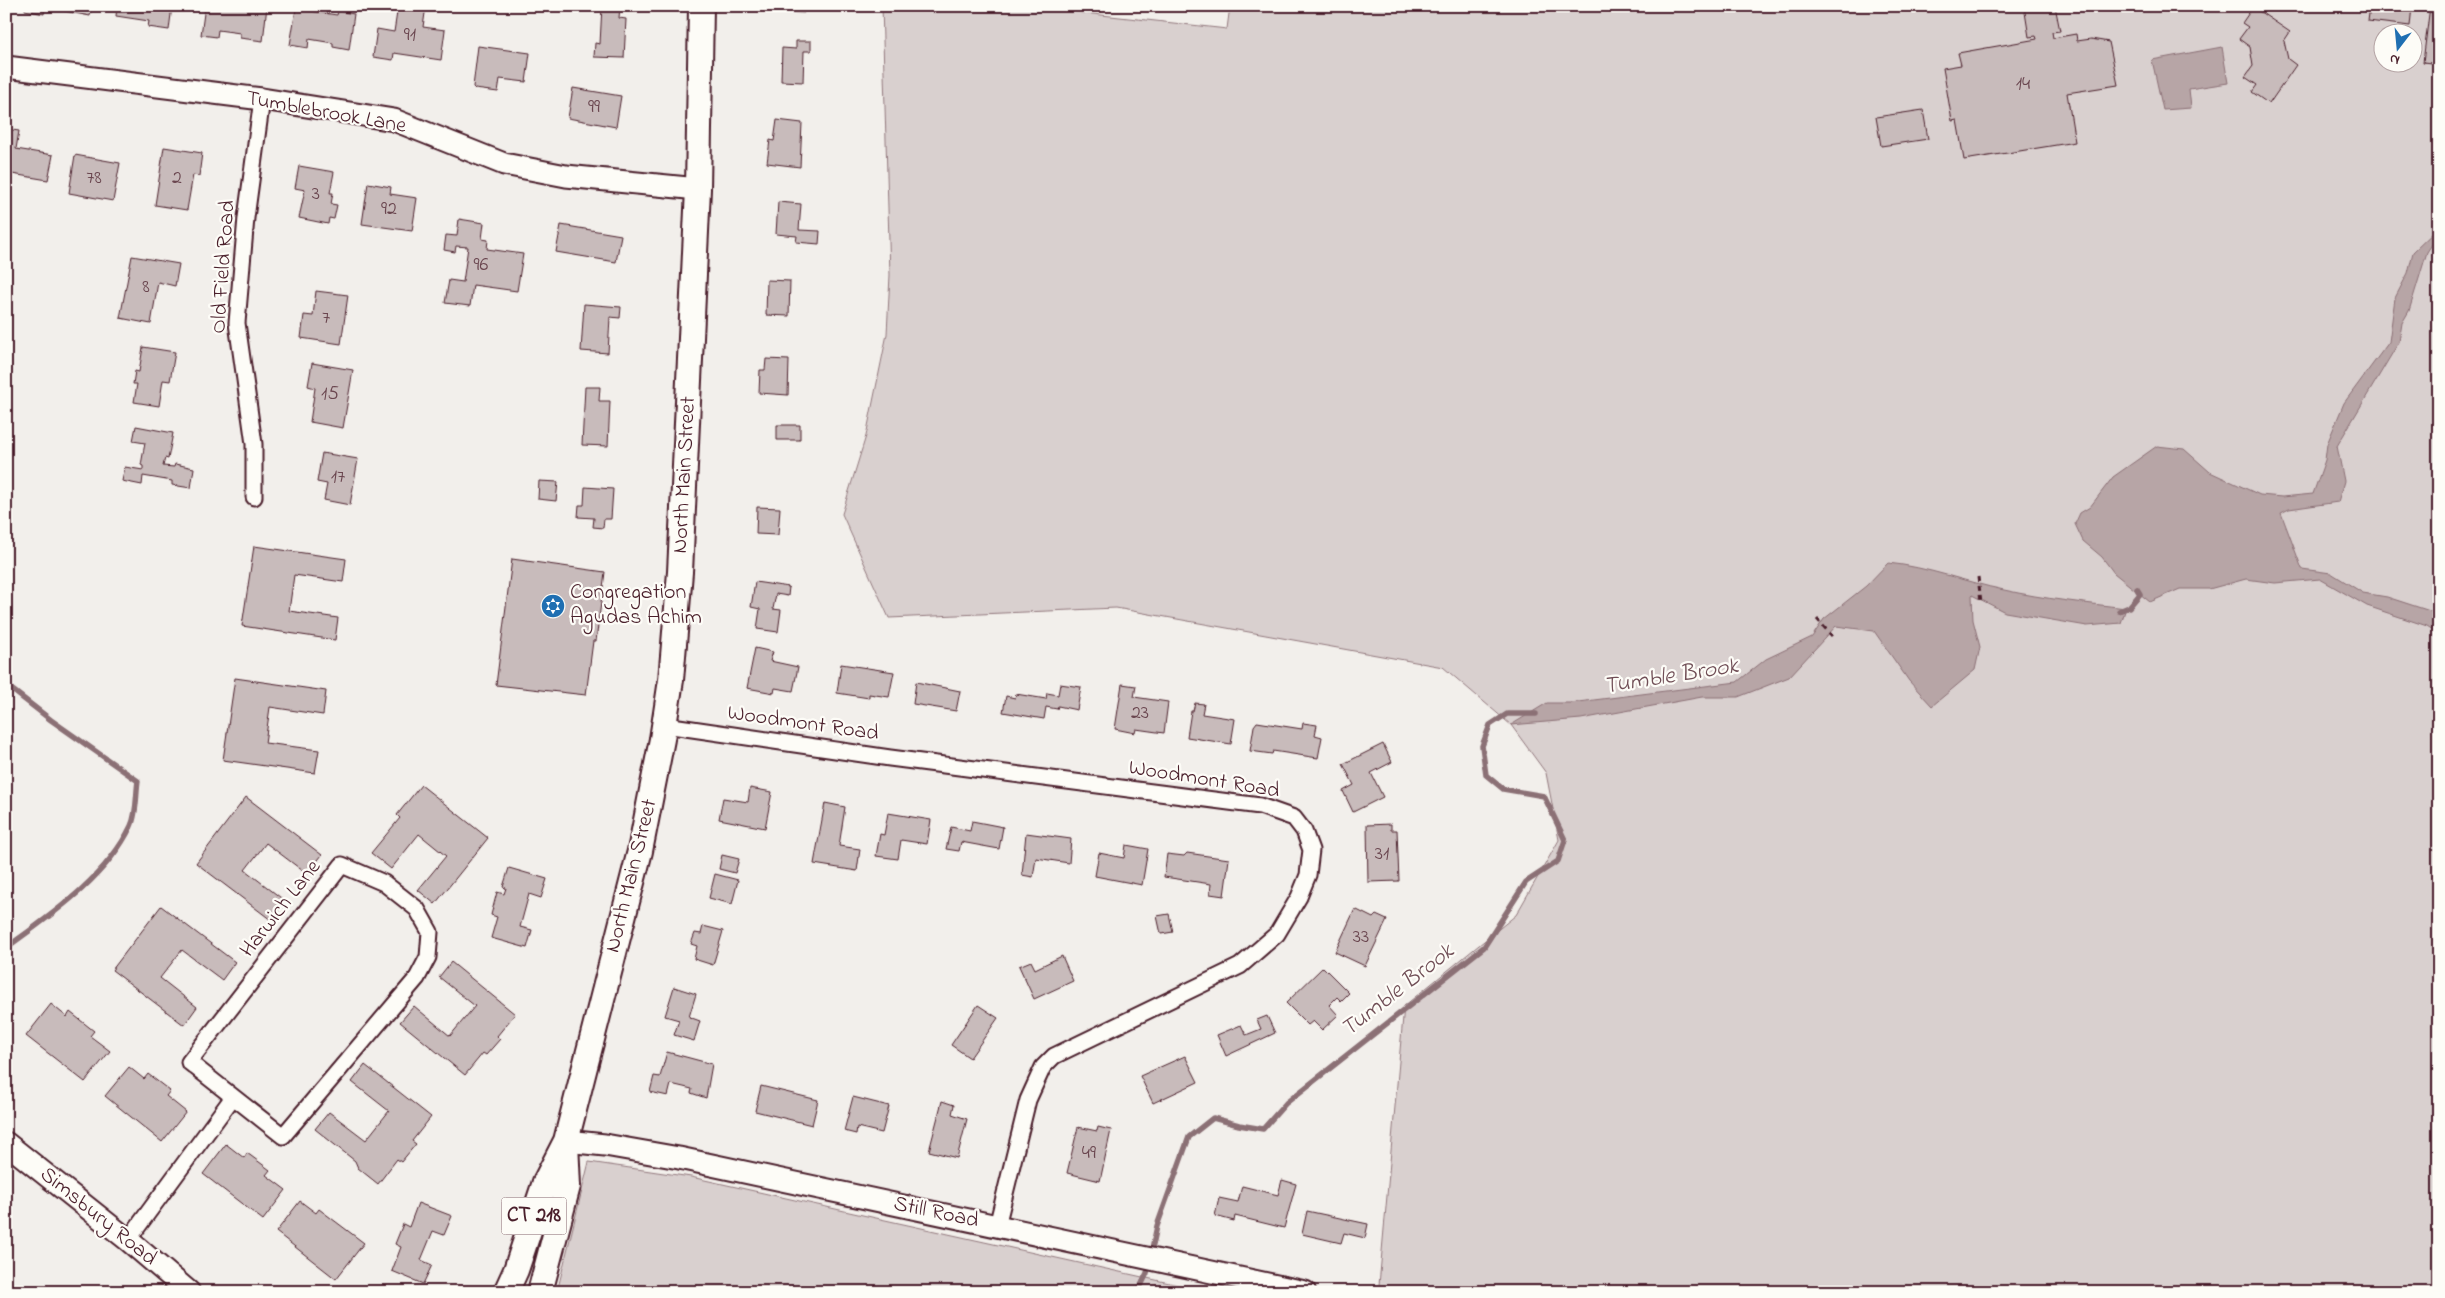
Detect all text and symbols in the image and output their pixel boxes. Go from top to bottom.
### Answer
house number: 91 [404,21,416,50]
north arrow [2372,22,2422,72]
text: N [2387,48,2402,70]
house number: 14 [2016,70,2030,99]
street label: Tumblebrook Lane [243,83,409,143]
house number: 99 [588,93,600,122]
house number: 78 [86,164,102,193]
house number: 2 [172,164,182,193]
house number: 3 [312,180,320,209]
house number: 92 [381,195,397,224]
street label: Old Field Road [203,199,245,335]
house number: 96 [474,251,489,280]
house number: 8 [142,273,150,302]
house number: 7 [322,304,330,333]
house number: 15 [321,380,339,409]
street label: North Main Street [665,395,705,554]
house number: 17 [331,463,345,492]
place label: Congregation Agudas Achim [570,577,702,635]
synagogue icon: Congregation Agudas Achim [540,593,566,619]
water label: Tumble Brook [1601,649,1742,705]
street label: Woodmont Road [725,698,881,750]
house number: 23 [1131,699,1149,728]
street label: Woodmont Road [1126,752,1282,808]
street label: North Main Street [597,795,667,956]
house number: 31 [1375,840,1389,869]
street label: Harwich Lane [233,853,329,965]
house number: 33 [1353,923,1369,952]
water label: Tumble Brook [1334,935,1463,1047]
house number: 49 [1082,1139,1096,1168]
street label: Simsbury Road [32,1160,164,1275]
street label: Still Road [891,1188,981,1238]
road number: CT 218 [502,1198,566,1234]

